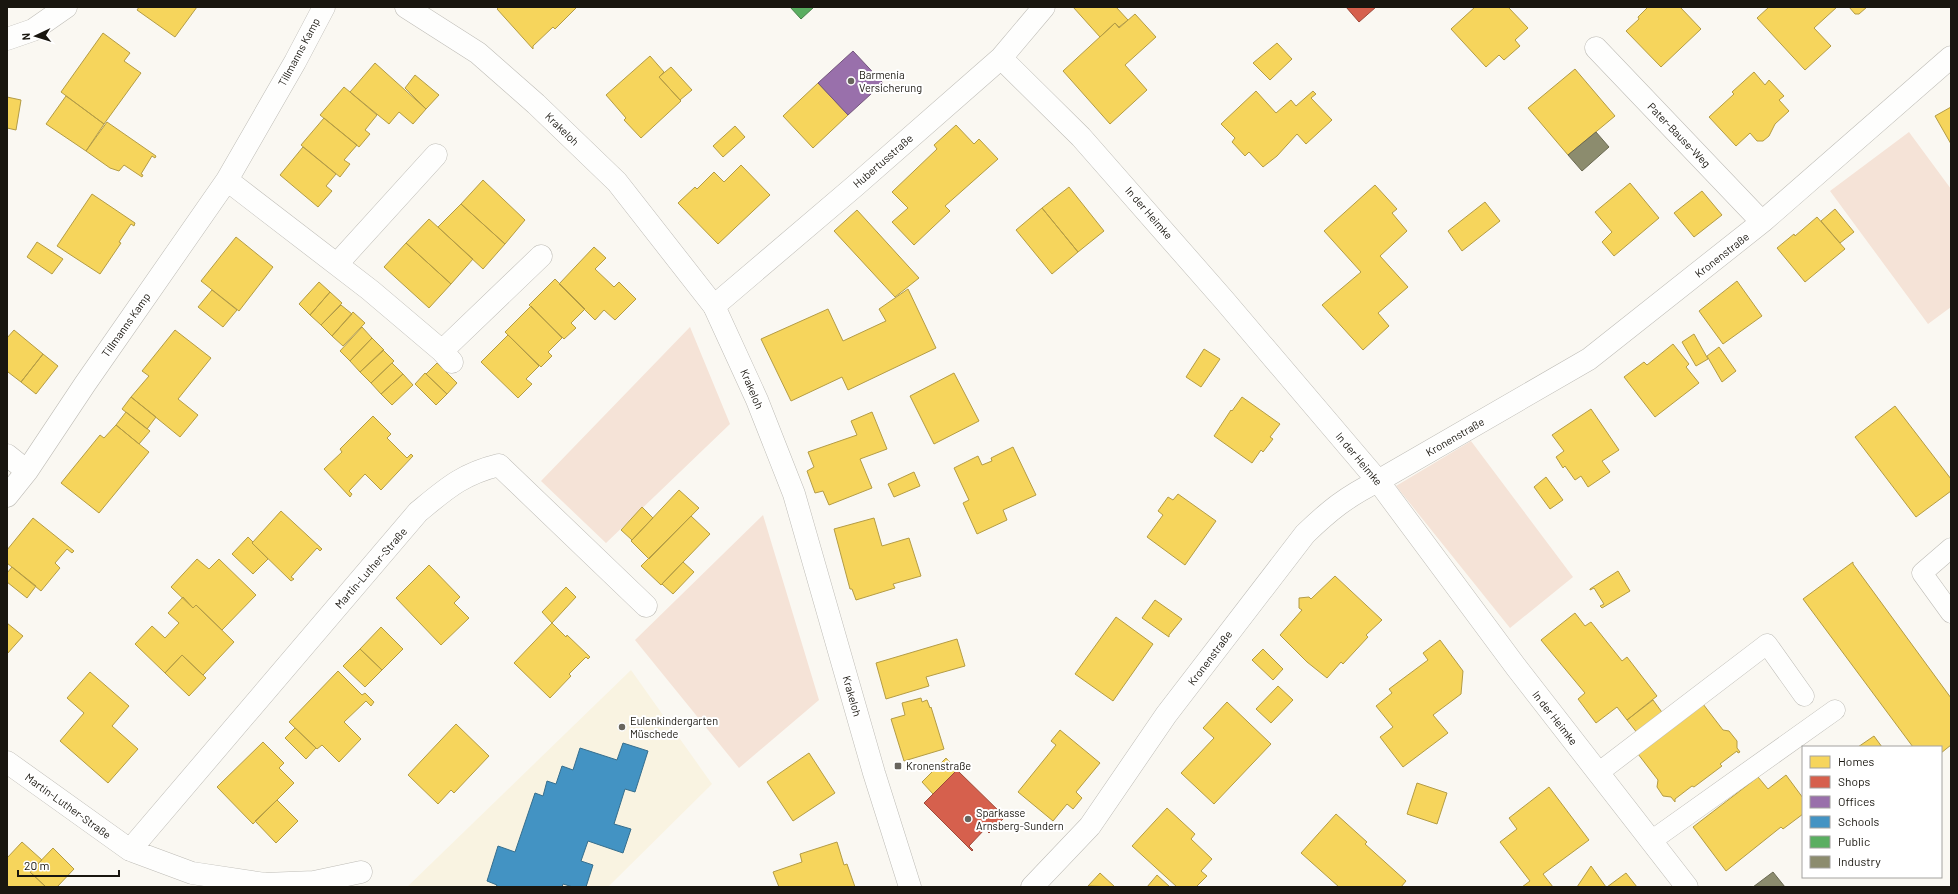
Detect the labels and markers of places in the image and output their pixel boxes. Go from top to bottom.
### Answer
place label: Barmenia Versicherung [859,68,922,94]
marker: Barmenia Versicherung [846,76,856,86]
place label: Eulenkindergarten Müschede [630,714,718,740]
marker: Eulenkindergarten Müschede [617,722,627,732]
place label: Kronenstraße [906,759,971,772]
marker: Kronenstraße [893,761,903,771]
place label: Sparkasse Arnsberg-Sundern [976,806,1064,832]
marker: Sparkasse Arnsberg-Sundern [963,814,973,824]

